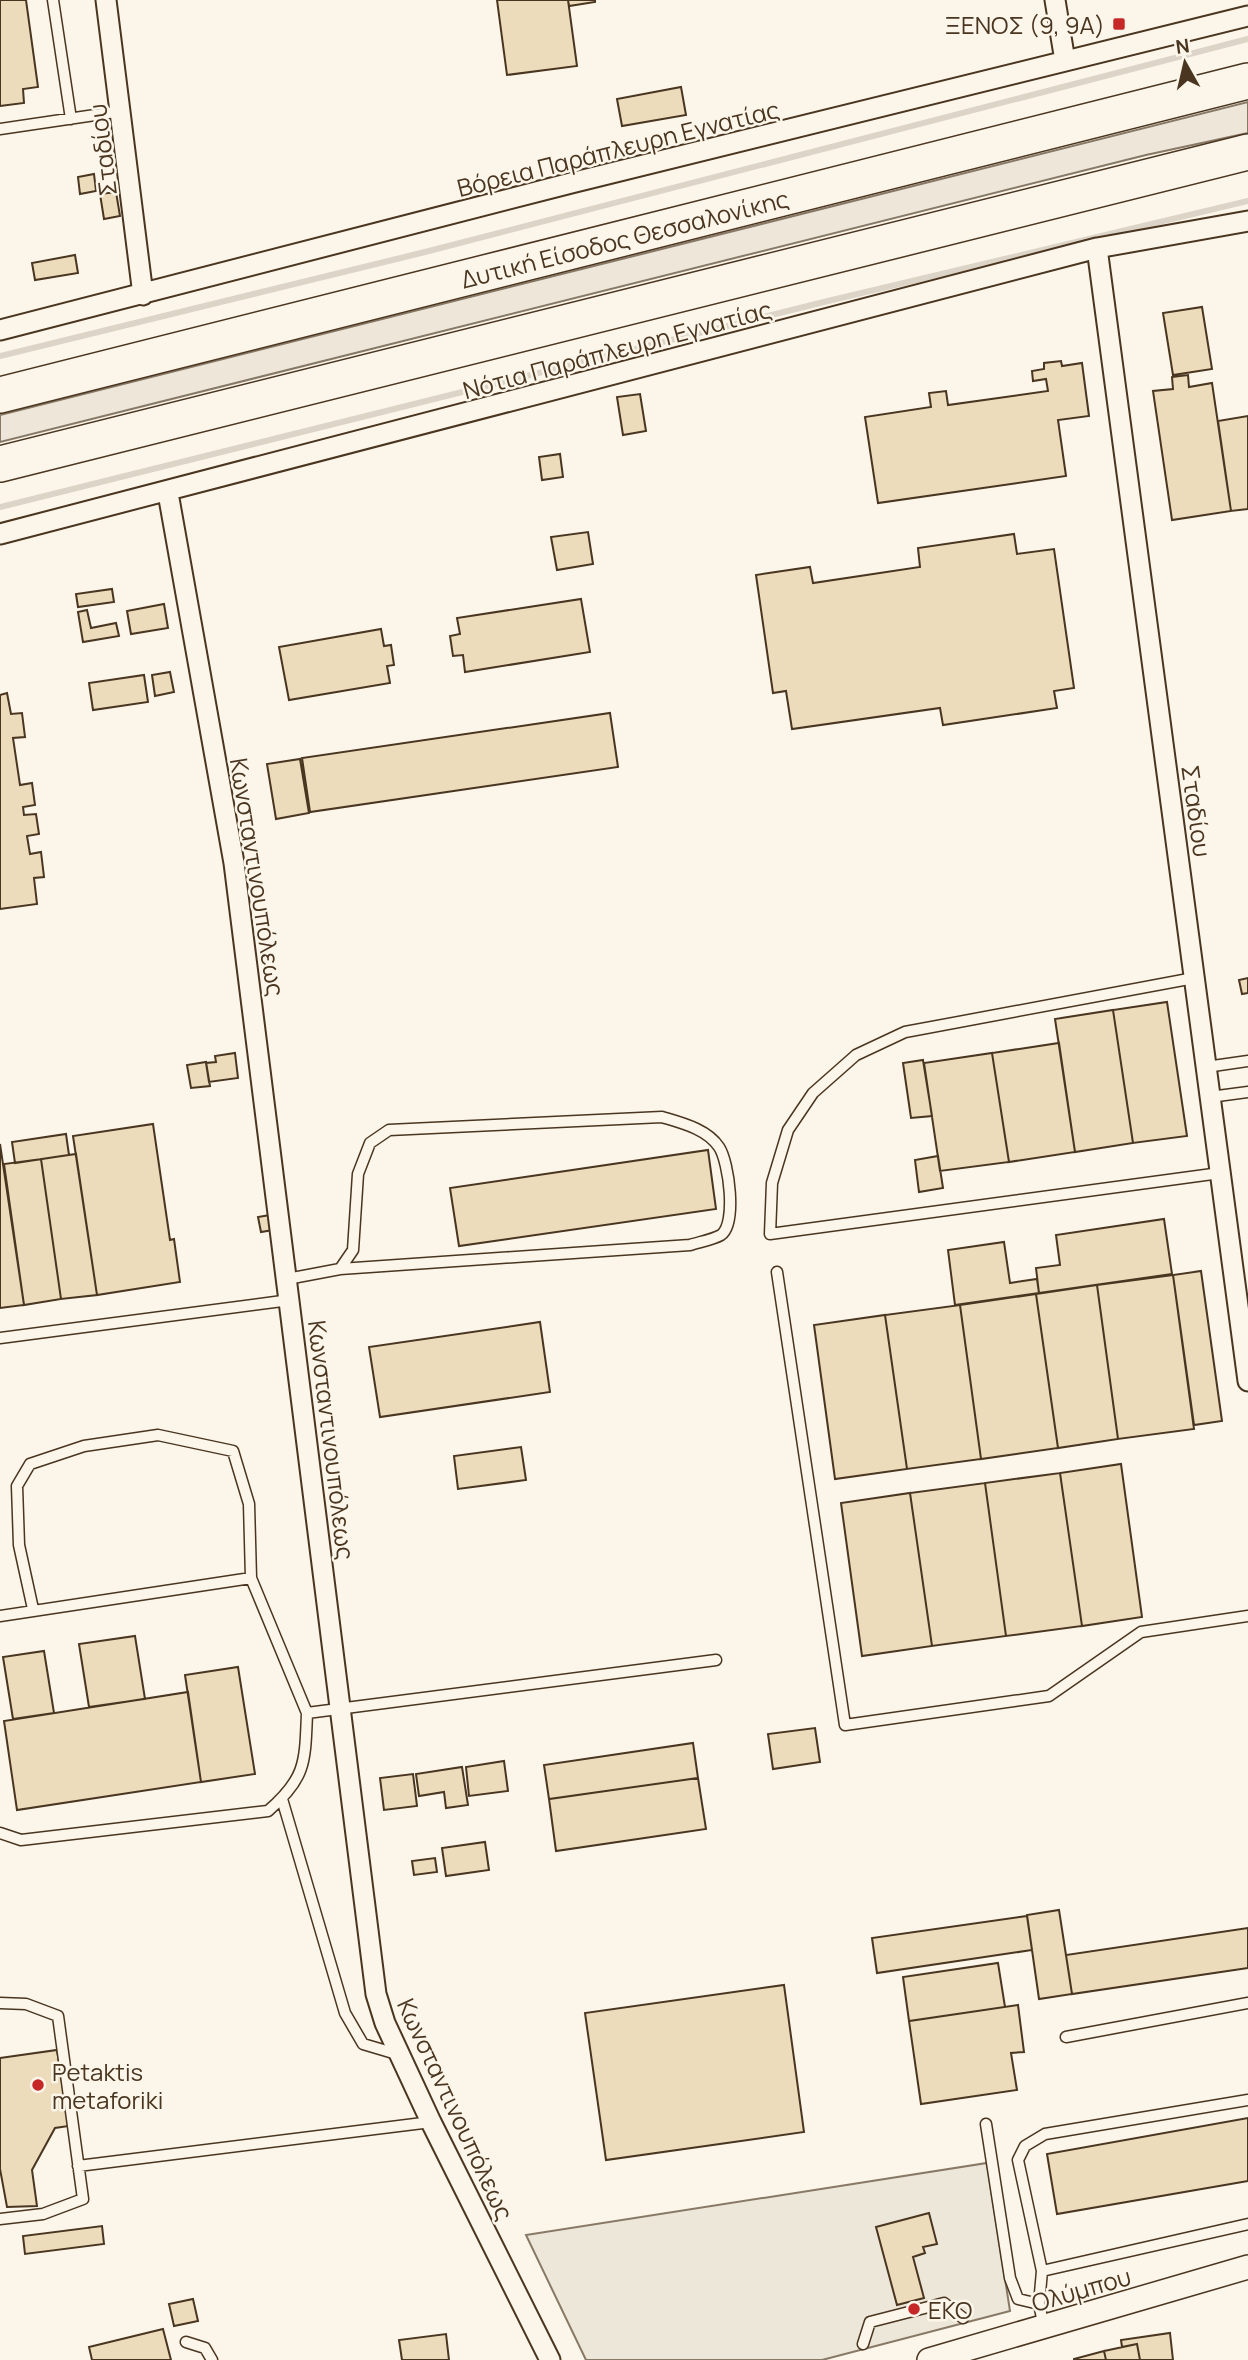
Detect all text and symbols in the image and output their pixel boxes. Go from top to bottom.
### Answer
place label: ΞΕΝΟΣ (9, 9Α) [944,8,1105,41]
marker: ΞΕΝΟΣ (9, 9Α) [1111,16,1127,32]
north arrow [1150,28,1220,98]
text: N [1174,32,1191,60]
street label: Βόρεια Παράπλευρη Εγνατίας [453,92,783,204]
street label: Σταδίου [80,102,124,198]
street label: Δυτική Είσοδος Θεσσαλονίκης [457,181,792,295]
street label: Νότια Παράπλευρη Εγνατίας [459,292,775,406]
street label: Κωνσταντινουπόλεως [223,755,293,999]
street label: Σταδίου [1174,763,1220,859]
street label: Κωνσταντινουπόλεως [301,1318,363,1562]
street label: Κωνσταντινουπόλεως [390,1993,522,2225]
place label: Petaktis metaforiki [52,2055,163,2116]
marker: Petaktis metaforiki [30,2077,46,2093]
street label: Ολύμπου [1027,2259,1135,2319]
place label: EKO [928,2293,973,2326]
marker: EKO [906,2301,922,2317]

